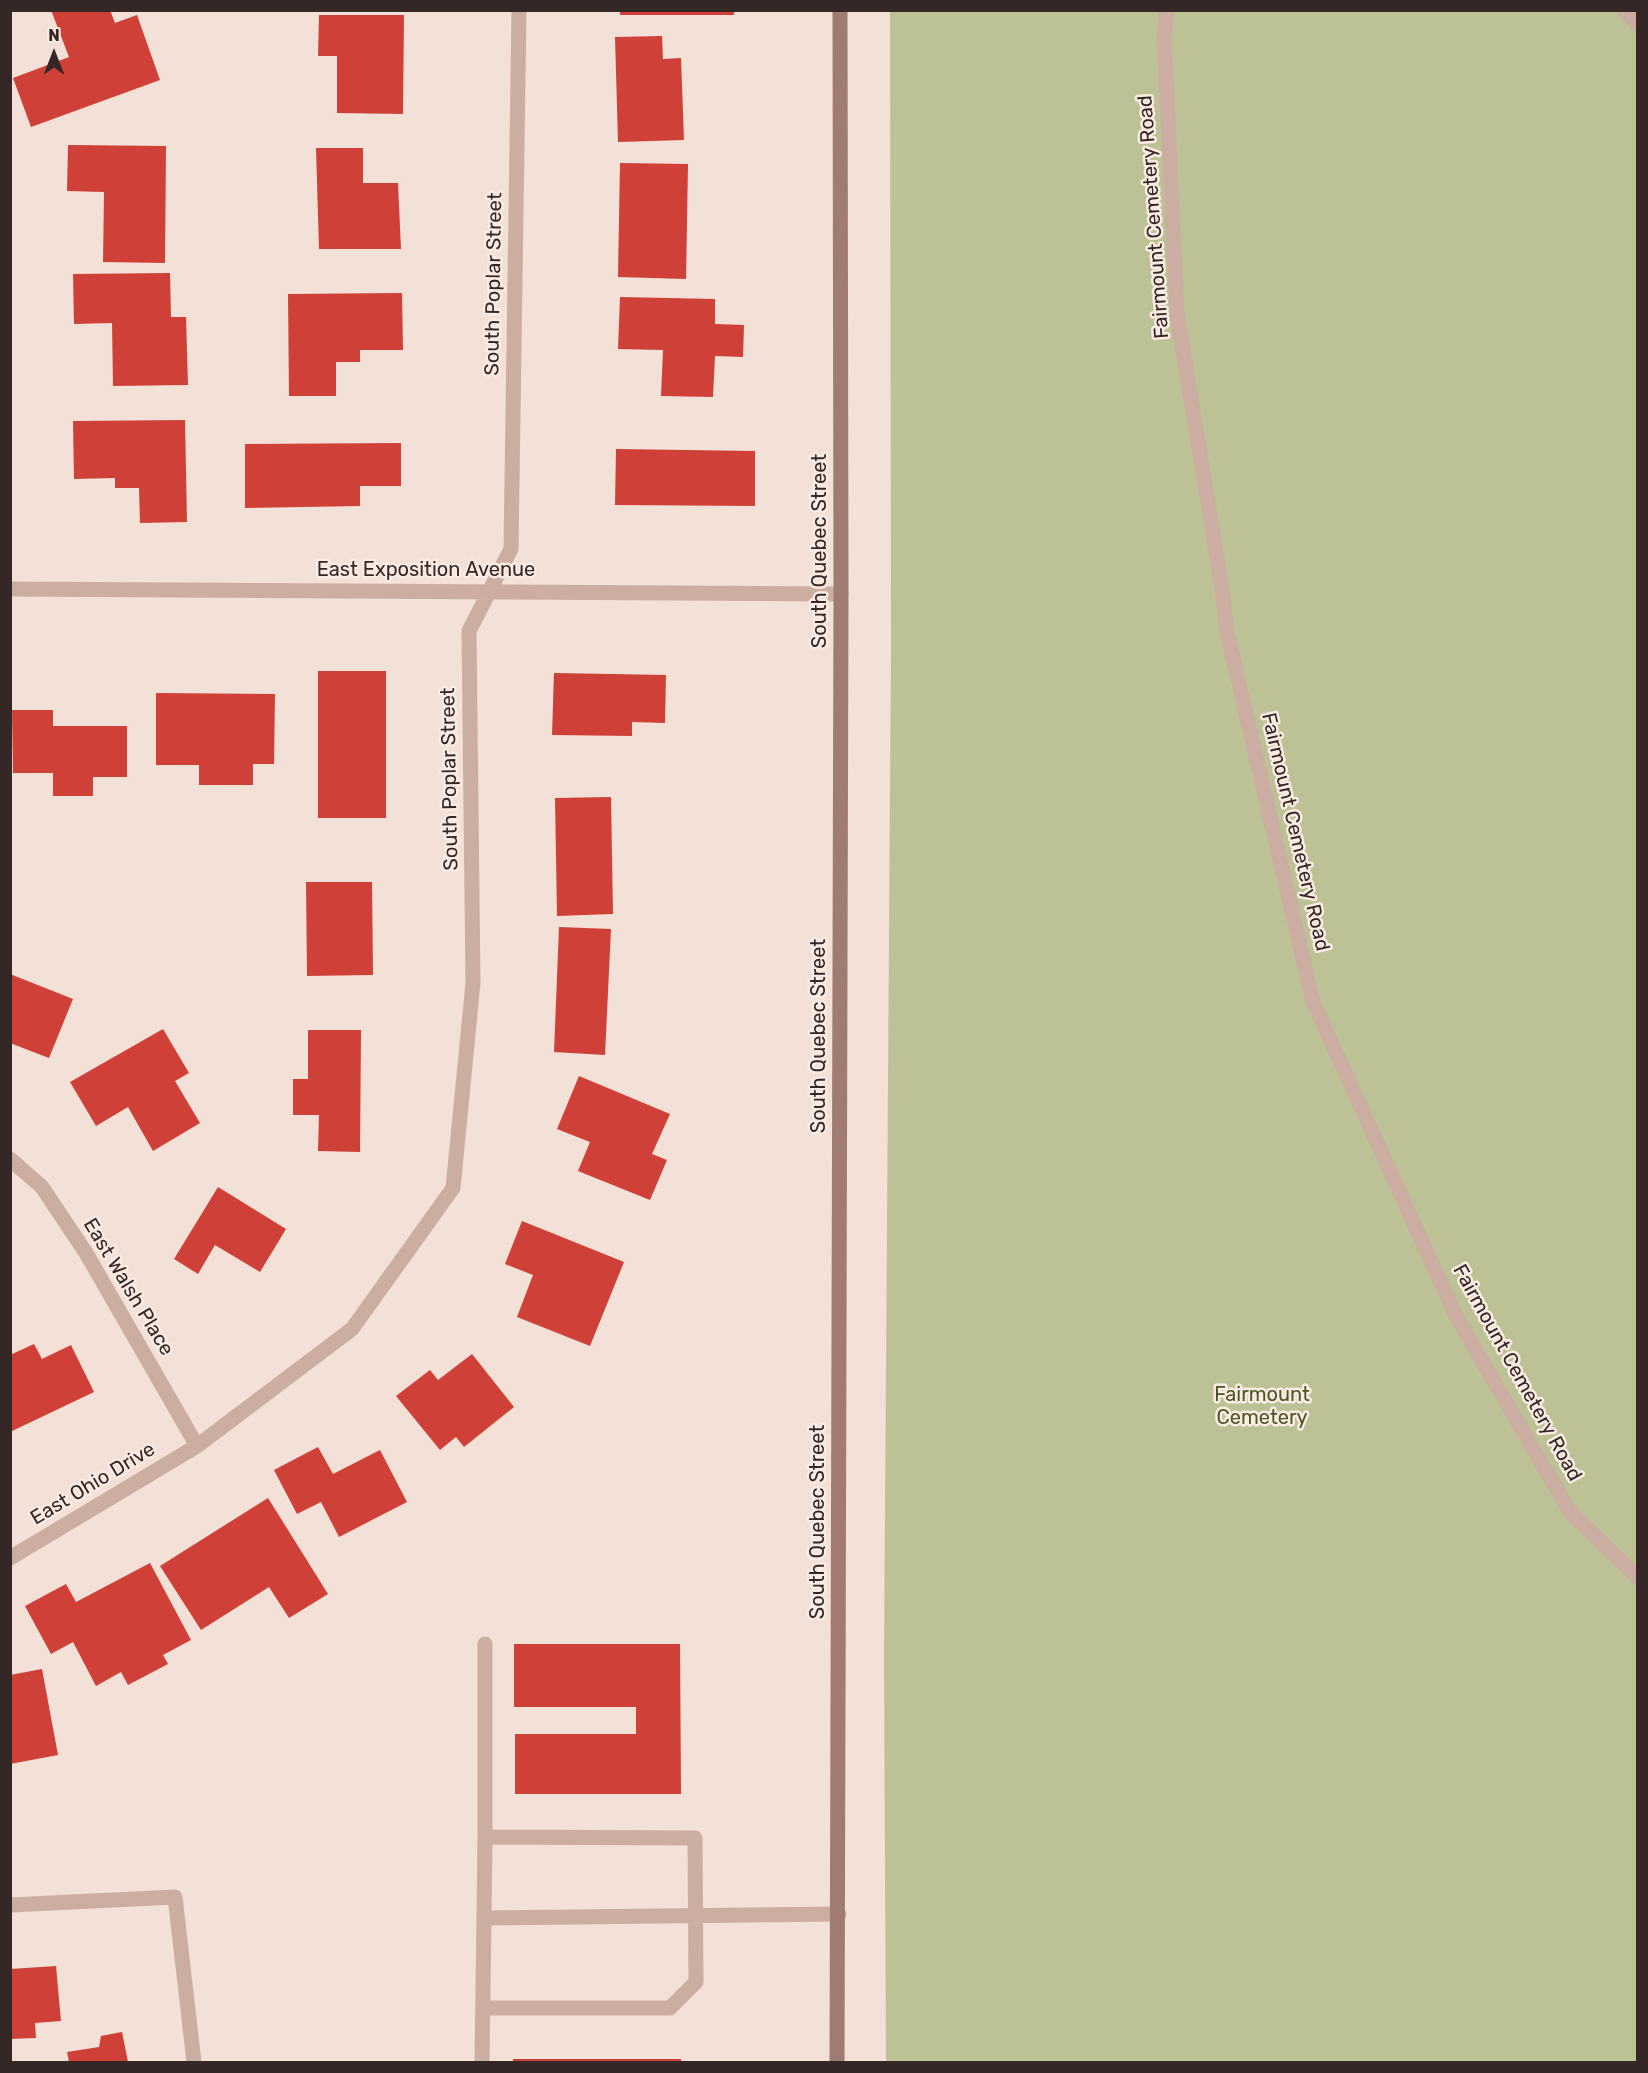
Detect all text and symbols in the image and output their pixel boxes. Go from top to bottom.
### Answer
north arrow [24,24,84,84]
text: N [48,26,60,45]
street label: Fairmount Cemetery Road [1134,94,1174,340]
street label: South Poplar Street [480,192,508,376]
street label: South Quebec Street [808,454,832,648]
street label: East Exposition Avenue [317,558,535,582]
street label: South Poplar Street [436,687,464,871]
street label: Fairmount Cemetery Road [1256,710,1334,954]
street label: South Quebec Street [807,939,831,1133]
street label: East Walsh Place [78,1214,178,1360]
street label: Fairmount Cemetery Road [1447,1260,1587,1486]
park label: Fairmount Cemetery [1214,1383,1310,1430]
street label: South Quebec Street [806,1425,830,1619]
street label: East Ohio Drive [26,1437,160,1531]

